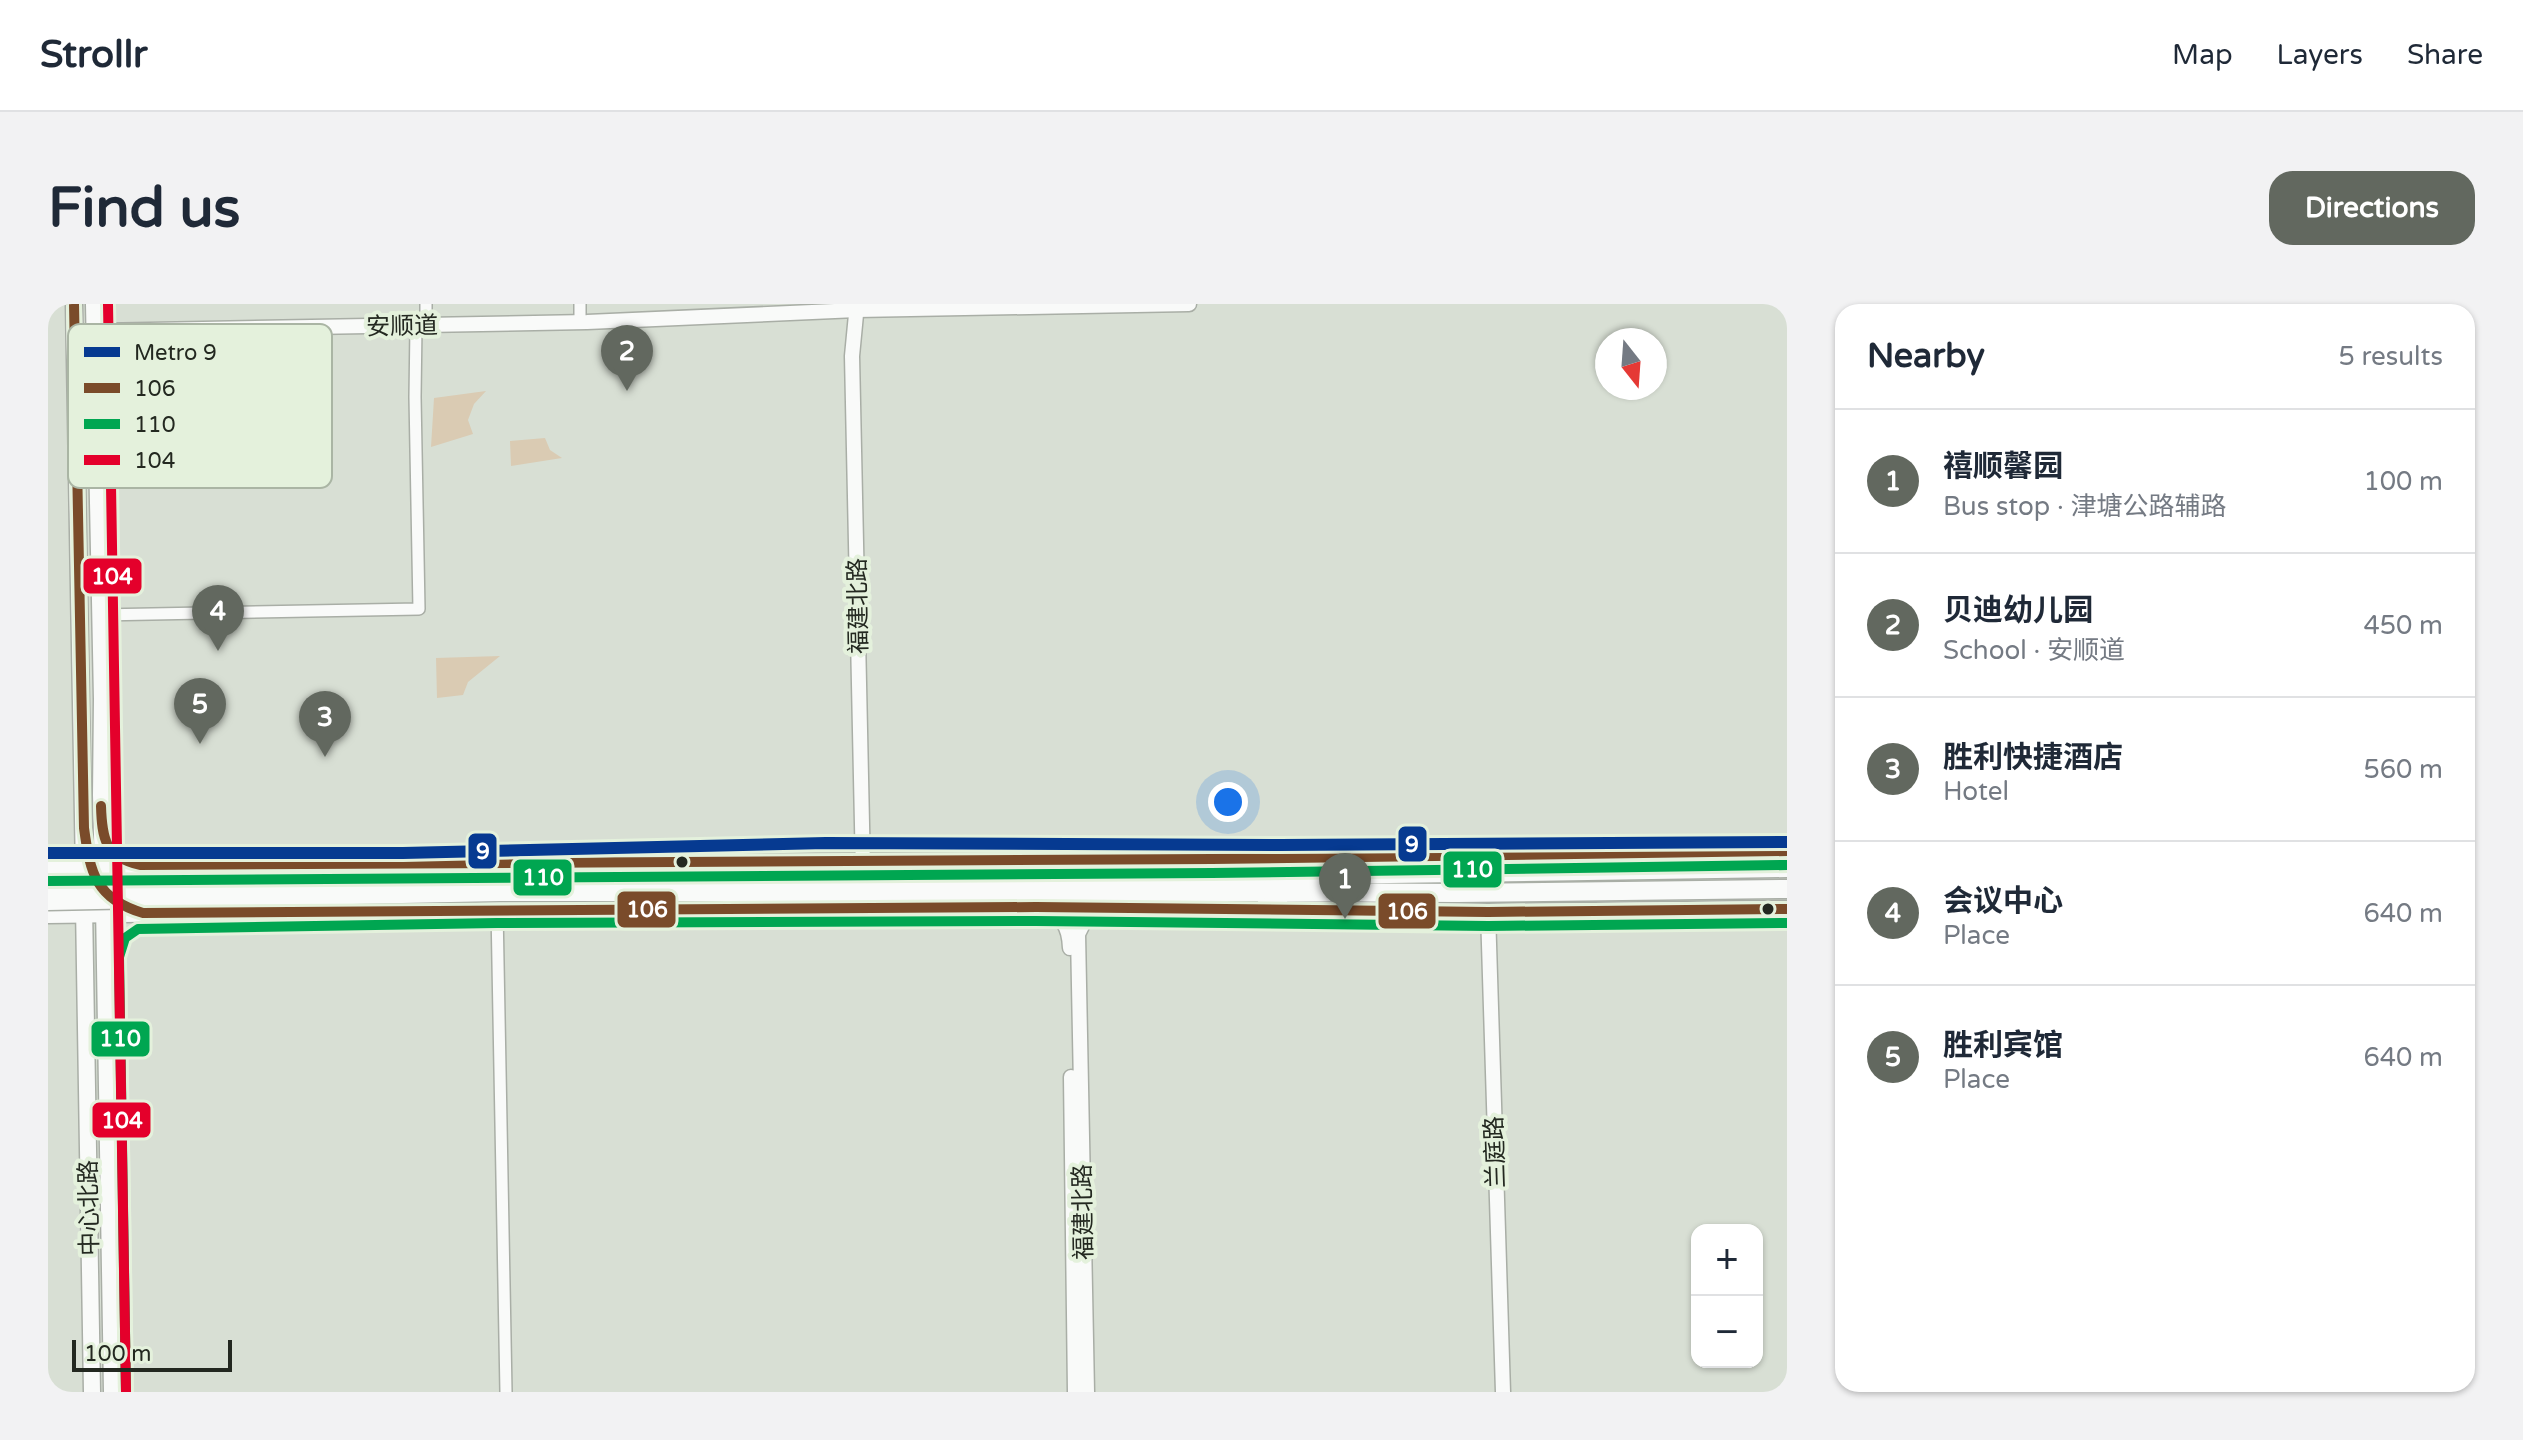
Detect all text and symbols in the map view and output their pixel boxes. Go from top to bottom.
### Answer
text: Strollr [40,32,148,78]
text: Map [2172,38,2233,72]
text: Layers [2277,38,2363,72]
text: Share [2407,38,2483,72]
button: Directions [2269,171,2475,245]
text: Find us [48,175,240,242]
street label: 安顺道 [366,311,438,342]
legend [68,324,332,488]
pin: 2 [601,325,653,391]
north arrow [1595,328,1667,400]
text: Nearby [1867,336,1985,377]
text: Metro 9 [134,340,217,366]
text: 5 results [2338,341,2443,372]
text: 106 [134,376,175,402]
text: 110 [134,412,175,438]
text: 104 [134,448,176,474]
text: 禧顺馨园 [1943,448,2063,485]
text: 1 [1885,466,1901,497]
text: 100 m [2363,466,2443,497]
text: Bus stop · 津塘公路辅路 [1943,491,2227,522]
line badge: 104 [82,557,143,595]
street label: 福建北路 [843,558,874,654]
text: 104 [91,564,133,590]
pin: 4 [192,585,244,651]
text: 贝迪幼儿园 [1943,592,2093,629]
text: 2 [1885,610,1901,641]
text: 450 m [2363,610,2443,641]
text: School · 安顺道 [1943,635,2125,666]
pin: 5 [174,678,226,744]
pin: 3 [299,691,351,757]
text: 胜利快捷酒店 [1943,739,2123,776]
text: 3 [1885,754,1901,785]
text: 560 m [2363,754,2443,785]
text: Hotel [1943,776,2009,807]
your location [1208,782,1248,822]
line badge: 9 [1397,825,1428,863]
line badge: 9 [467,832,498,870]
text: 9 [1405,832,1419,858]
text: 9 [476,839,490,865]
line badge: 110 [1442,850,1503,889]
pin: 1 [1319,853,1371,919]
unlabelled marker [674,854,690,870]
text: 110 [1451,857,1493,883]
line badge: 110 [512,858,573,897]
text: 110 [522,865,564,891]
text: 会议中心 [1943,883,2063,920]
line badge: 106 [616,890,677,929]
line badge: 106 [1377,892,1437,930]
text: 106 [626,897,668,923]
text: 4 [1885,898,1901,929]
text: 640 m [2363,898,2443,929]
text: 106 [1386,899,1428,925]
unlabelled marker [1760,901,1776,917]
text: Place [1943,920,2010,951]
line badge: 110 [90,1020,151,1058]
text: 110 [99,1026,141,1052]
text: 胜利宾馆 [1943,1027,2063,1064]
text: 5 [1885,1042,1901,1073]
text: 640 m [2363,1042,2443,1073]
text: Place [1943,1064,2010,1095]
line badge: 104 [91,1101,152,1139]
text: 104 [101,1108,143,1134]
street label: 兰庭路 [1480,1115,1511,1188]
street label: 中心北路 [74,1160,105,1256]
street label: 福建北路 [1068,1164,1099,1260]
map controls [1691,1224,1763,1368]
button: + [1691,1224,1763,1296]
button: − [1691,1296,1763,1368]
scale bar [72,1336,232,1372]
text: 100 m [84,1341,151,1367]

